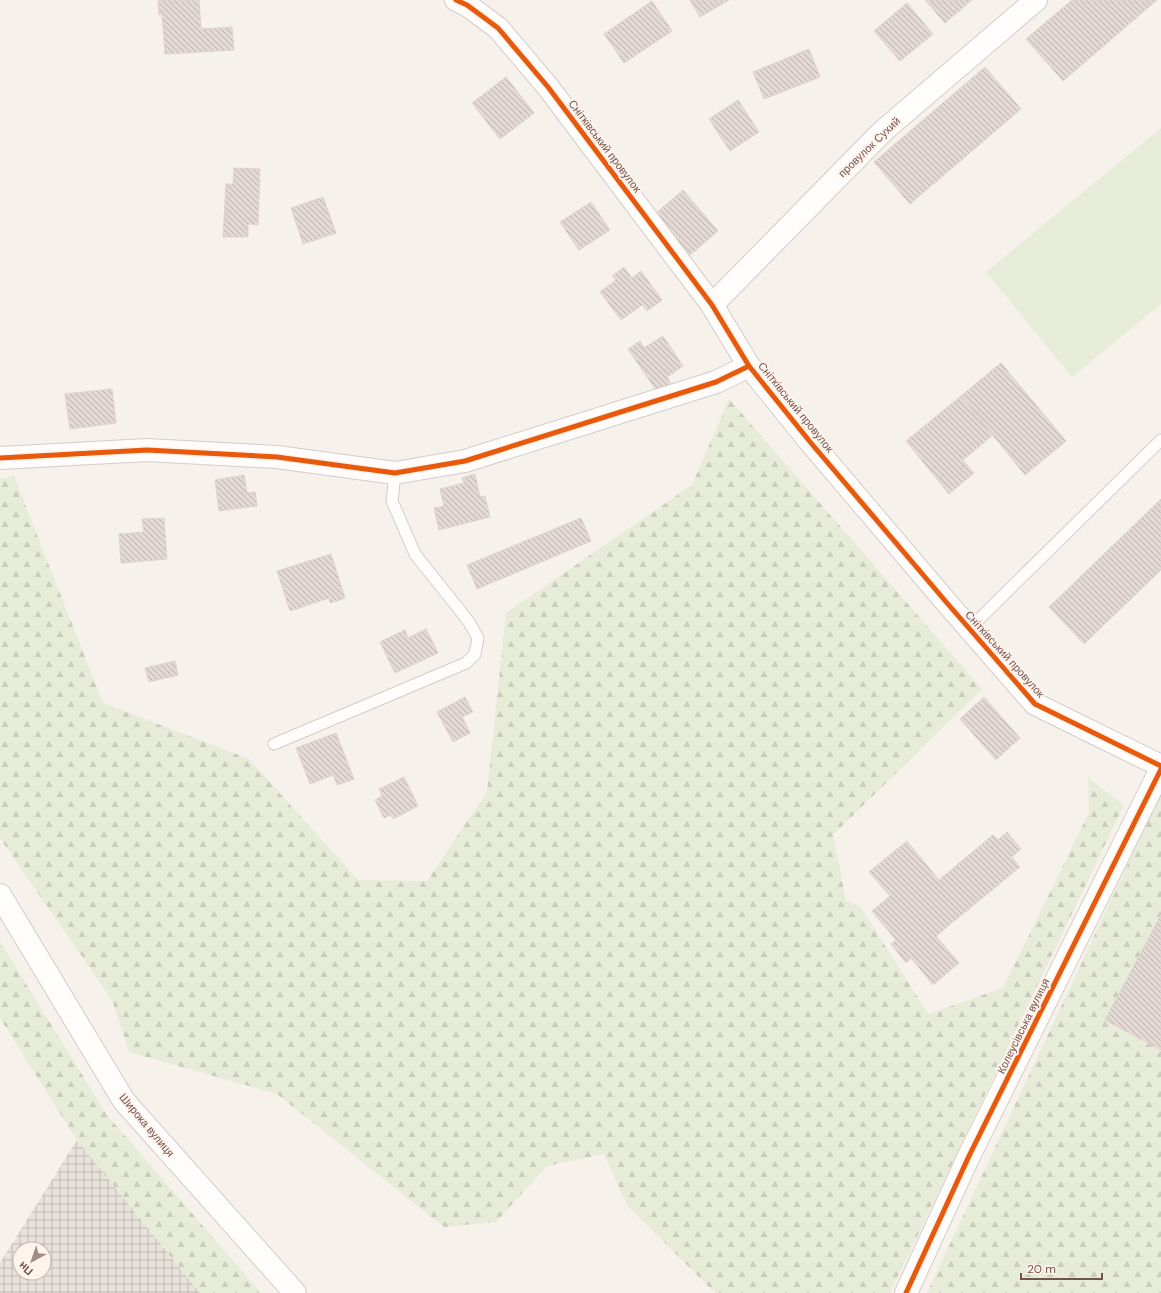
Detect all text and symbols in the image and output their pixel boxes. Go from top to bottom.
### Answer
street label: Снітківський провулок [566,97,644,195]
street label: провулок Сухий [835,114,903,180]
street label: Снітківський провулок [755,359,837,455]
street label: Снітківський провулок [962,608,1048,701]
street label: Колеусівська вулиця [994,976,1052,1076]
street label: Широка вулиця [116,1091,178,1159]
north arrow [12,1241,52,1281]
scale bar [1021,1255,1102,1281]
text: Пн [15,1259,36,1279]
text: 20 m [1027,1261,1056,1277]

